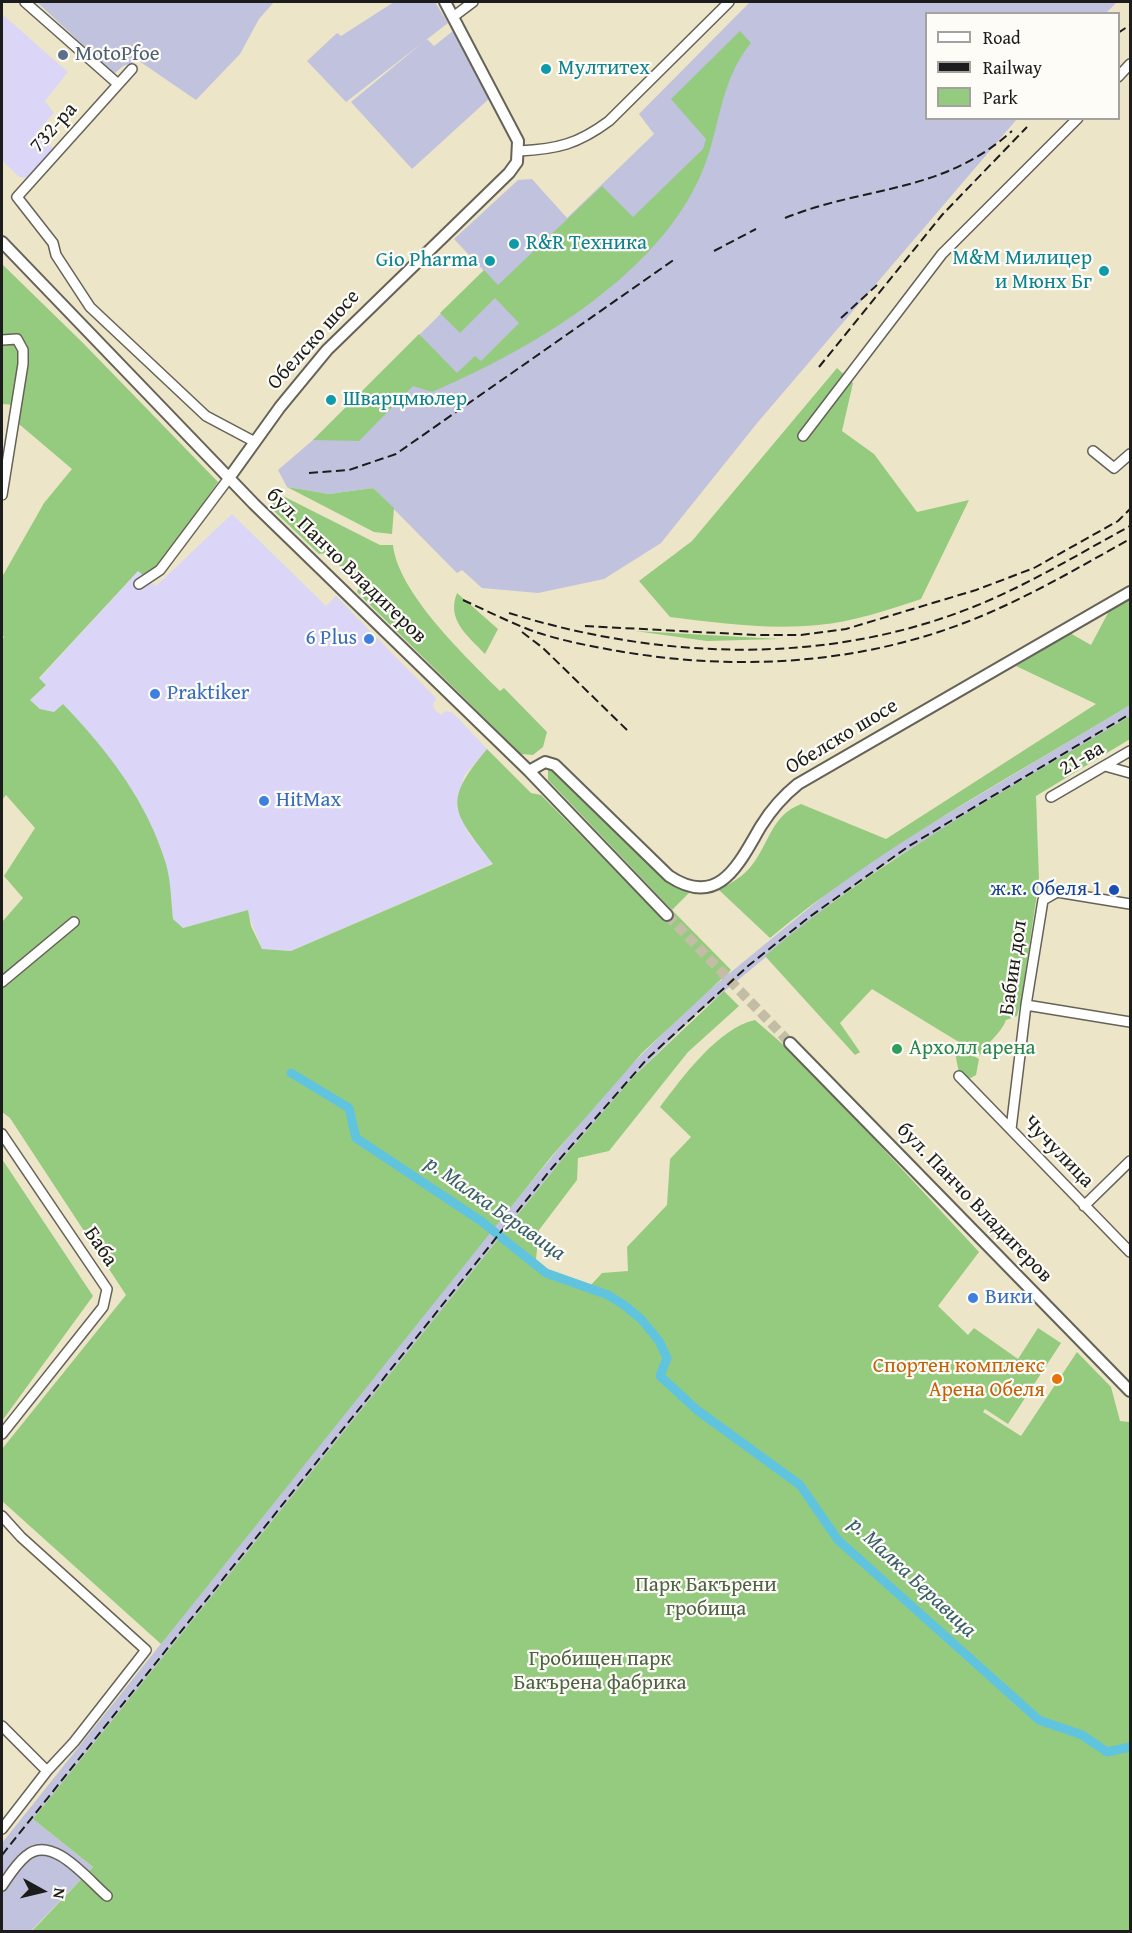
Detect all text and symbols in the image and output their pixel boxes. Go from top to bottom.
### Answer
legend [925,12,1120,120]
text: Road [983,24,1021,51]
place label: MotoPfoe [75,42,160,68]
marker: MotoPfoe [56,48,70,62]
text: Railway [983,54,1042,81]
place label: Мултитех [558,56,650,82]
marker: Мултитех [539,62,553,76]
text: Park [983,84,1018,111]
street label: 732-ра [25,98,83,158]
place label: R&R Техника [526,231,647,257]
marker: R&R Техника [507,237,521,251]
place label: М&M Mилицер и Мюнх Бг [953,246,1092,296]
place label: Gio Pharma [376,248,478,274]
marker: Gio Pharma [483,254,497,268]
marker: М&M Mилицер и Мюнх Бг [1097,264,1111,278]
street label: Обелско шосе [262,285,366,395]
place label: Шварцмюлер [343,387,467,413]
marker: Шварцмюлер [324,393,338,407]
street label: бул. Панчо Владигеров [260,483,432,649]
place label: 6 Plus [305,626,357,652]
marker: 6 Plus [362,632,376,646]
place label: Praktiker [167,681,249,707]
marker: Praktiker [148,687,162,701]
street label: Обелско шосе [781,694,903,780]
street label: 21-ва [1055,736,1109,782]
place label: HitMax [276,788,341,814]
marker: HitMax [257,794,271,808]
place label: ж.к. Обеля 1 [991,877,1102,903]
marker: ж.к. Обеля 1 [1107,883,1121,897]
street label: Бабин дол [995,919,1033,1017]
place label: Архолл арена [909,1036,1036,1062]
marker: Архолл арена [890,1042,904,1056]
street label: Чучулица [1017,1110,1099,1194]
street label: бул. Панчо Владигеров [891,1117,1057,1289]
water label: р. Малка Беравица [420,1151,570,1267]
street label: Баба [78,1222,122,1272]
place label: Вики [985,1285,1033,1311]
marker: Вики [966,1291,980,1305]
place label: Спортен комплекс Арена Обеля [873,1354,1045,1404]
marker: Спортен комплекс Арена Обеля [1050,1372,1064,1386]
water label: р. Малка Беравица [843,1512,981,1644]
park label: Парк Бакърени гробища [635,1573,777,1623]
park label: Гробищен парк Бакърена фабрика [514,1647,686,1697]
north arrow [12,1861,72,1921]
text: N [47,1887,72,1900]

